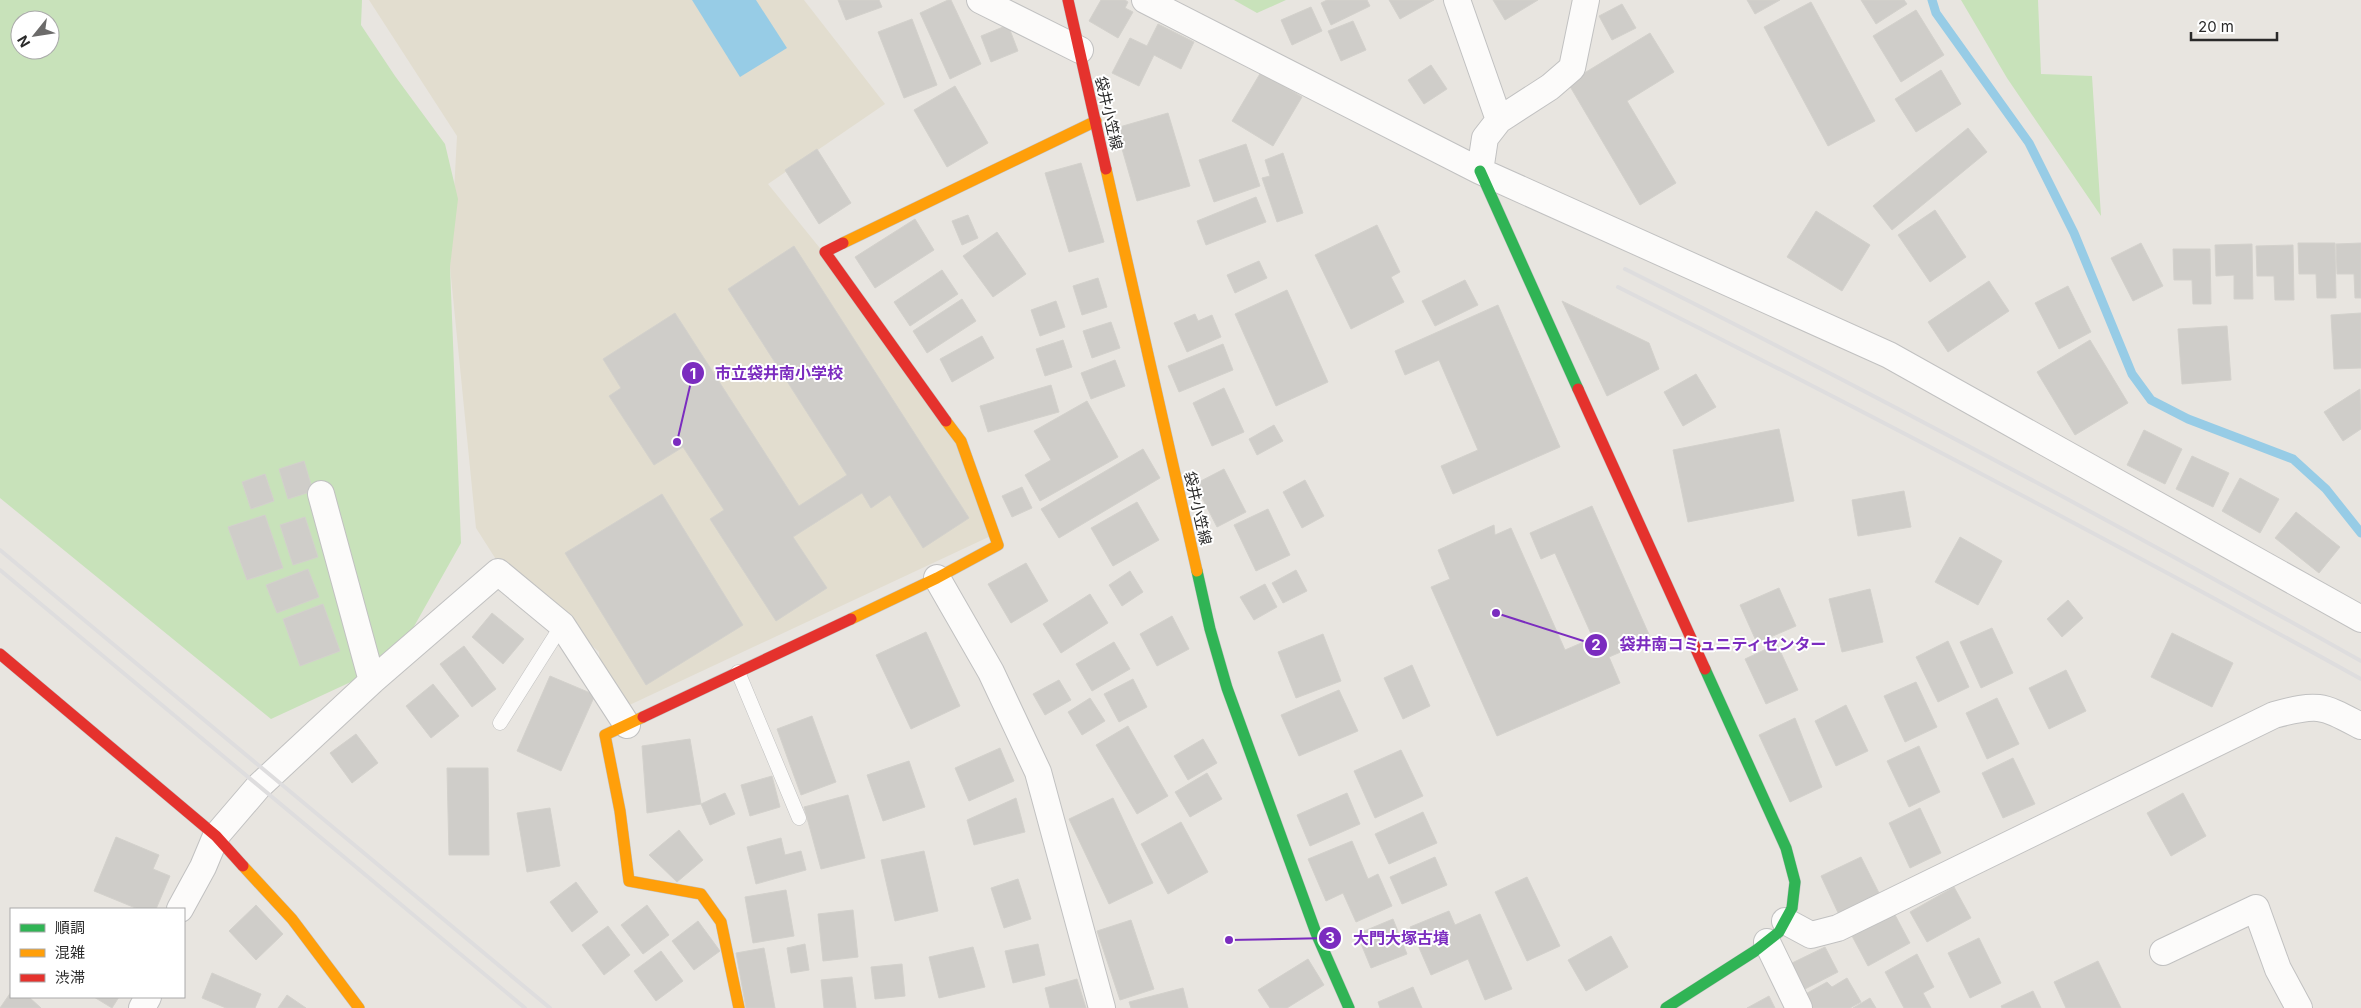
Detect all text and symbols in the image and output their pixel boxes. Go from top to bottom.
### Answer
north arrow [10,10,60,60]
scale bar [2191,10,2277,42]
text: 20 m [2198,17,2234,36]
text: N [13,33,33,51]
street label: 袋井小笠線 [1091,74,1127,152]
callout: 市立袋井南小学校 [680,358,853,389]
text: 市立袋井南小学校 [715,363,843,383]
text: 1 [690,364,696,383]
street label: 袋井小笠線 [1180,469,1216,547]
callout: 袋井南コミュニティセンター [1584,629,1837,660]
text: 袋井南コミュニティセンター [1619,634,1827,654]
text: 2 [1591,635,1601,654]
legend [10,908,185,998]
text: 順調 [55,918,85,937]
callout: 大門大塚古墳 [1318,922,1459,953]
text: 3 [1325,928,1335,947]
text: 大門大塚古墳 [1353,928,1449,948]
text: 混雑 [55,943,85,962]
text: 渋滞 [55,968,85,987]

